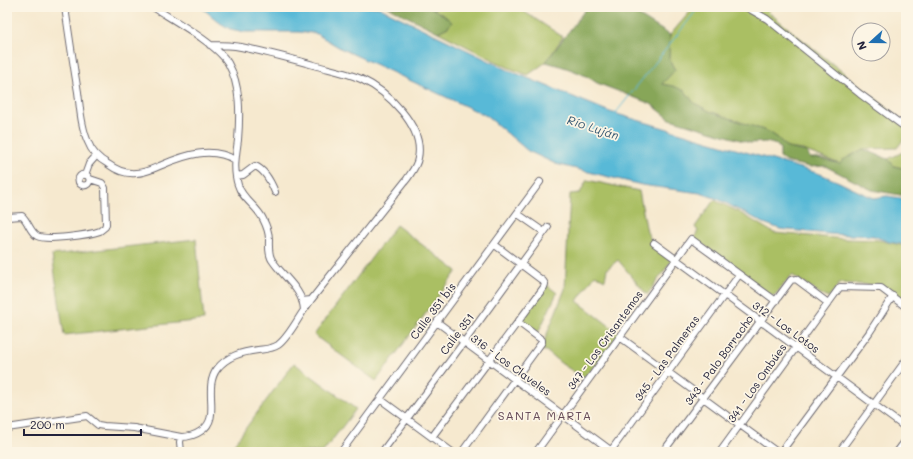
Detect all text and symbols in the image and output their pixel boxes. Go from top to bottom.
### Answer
north arrow [851,22,891,62]
text: N [853,39,870,52]
water label: Río Luján [565,111,622,143]
street label: Calle 351 bis [407,280,459,342]
street label: 347 - Los Crisantemos [563,287,646,392]
street label: 312 - Los Lotos [750,297,823,356]
street label: Calle 351 [437,311,477,357]
street label: 343 - Palo Borracho [681,311,757,408]
street label: 345 - Las Palmeras [631,312,703,403]
street label: 316 - Los Claveles [468,330,554,399]
street label: 341 - Los Ombúes [724,340,790,425]
district label: SANTA MARTA [498,407,592,423]
scale bar [24,411,141,437]
text: 200 m [30,416,65,432]

